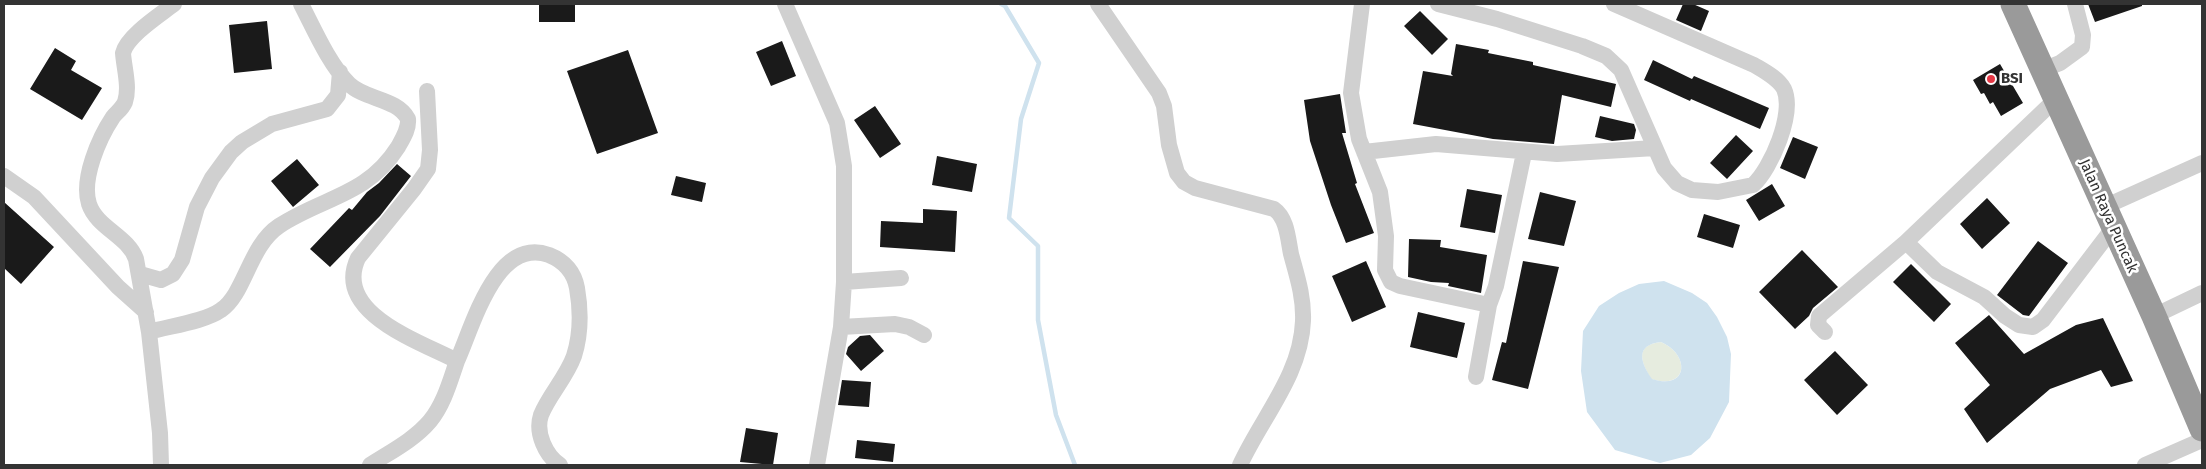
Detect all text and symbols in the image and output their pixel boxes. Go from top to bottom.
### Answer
place label: BSI [2001,70,2023,88]
marker: BSI [1985,73,1997,85]
street label: Jalan Raya Puncak [2075,156,2141,276]

